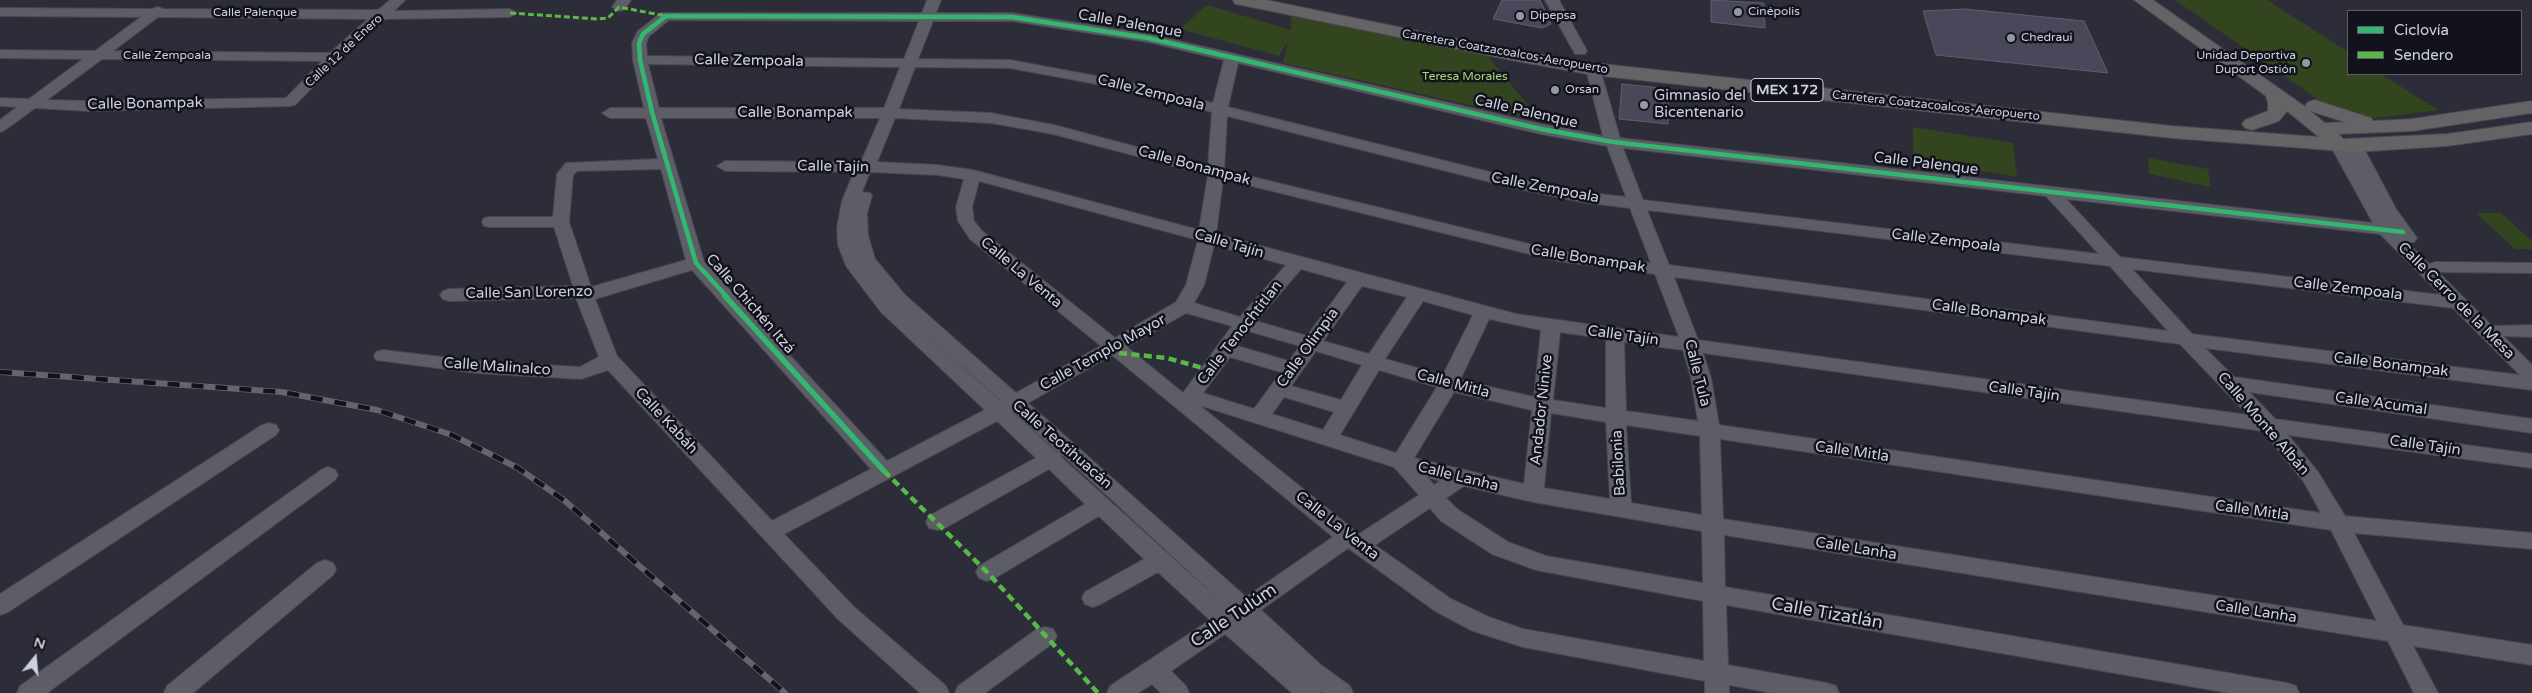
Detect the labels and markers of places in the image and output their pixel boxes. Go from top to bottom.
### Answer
place label: Cinépolis [1748,5,1800,19]
marker: Cinépolis [1732,6,1744,18]
place label: Dipepsa [1530,9,1576,23]
marker: Dipepsa [1514,10,1526,22]
place label: Chedraui [2021,31,2073,45]
marker: Chedraui [2005,32,2017,44]
place label: Unidad Deportiva Duport Ostión [2196,49,2296,77]
marker: Unidad Deportiva Duport Ostión [2300,57,2312,69]
place label: Orsan [1565,83,1599,97]
marker: Orsan [1549,84,1561,96]
place label: Gimnasio del Bicentenario [1654,87,1746,122]
marker: Gimnasio del Bicentenario [1638,99,1650,111]

